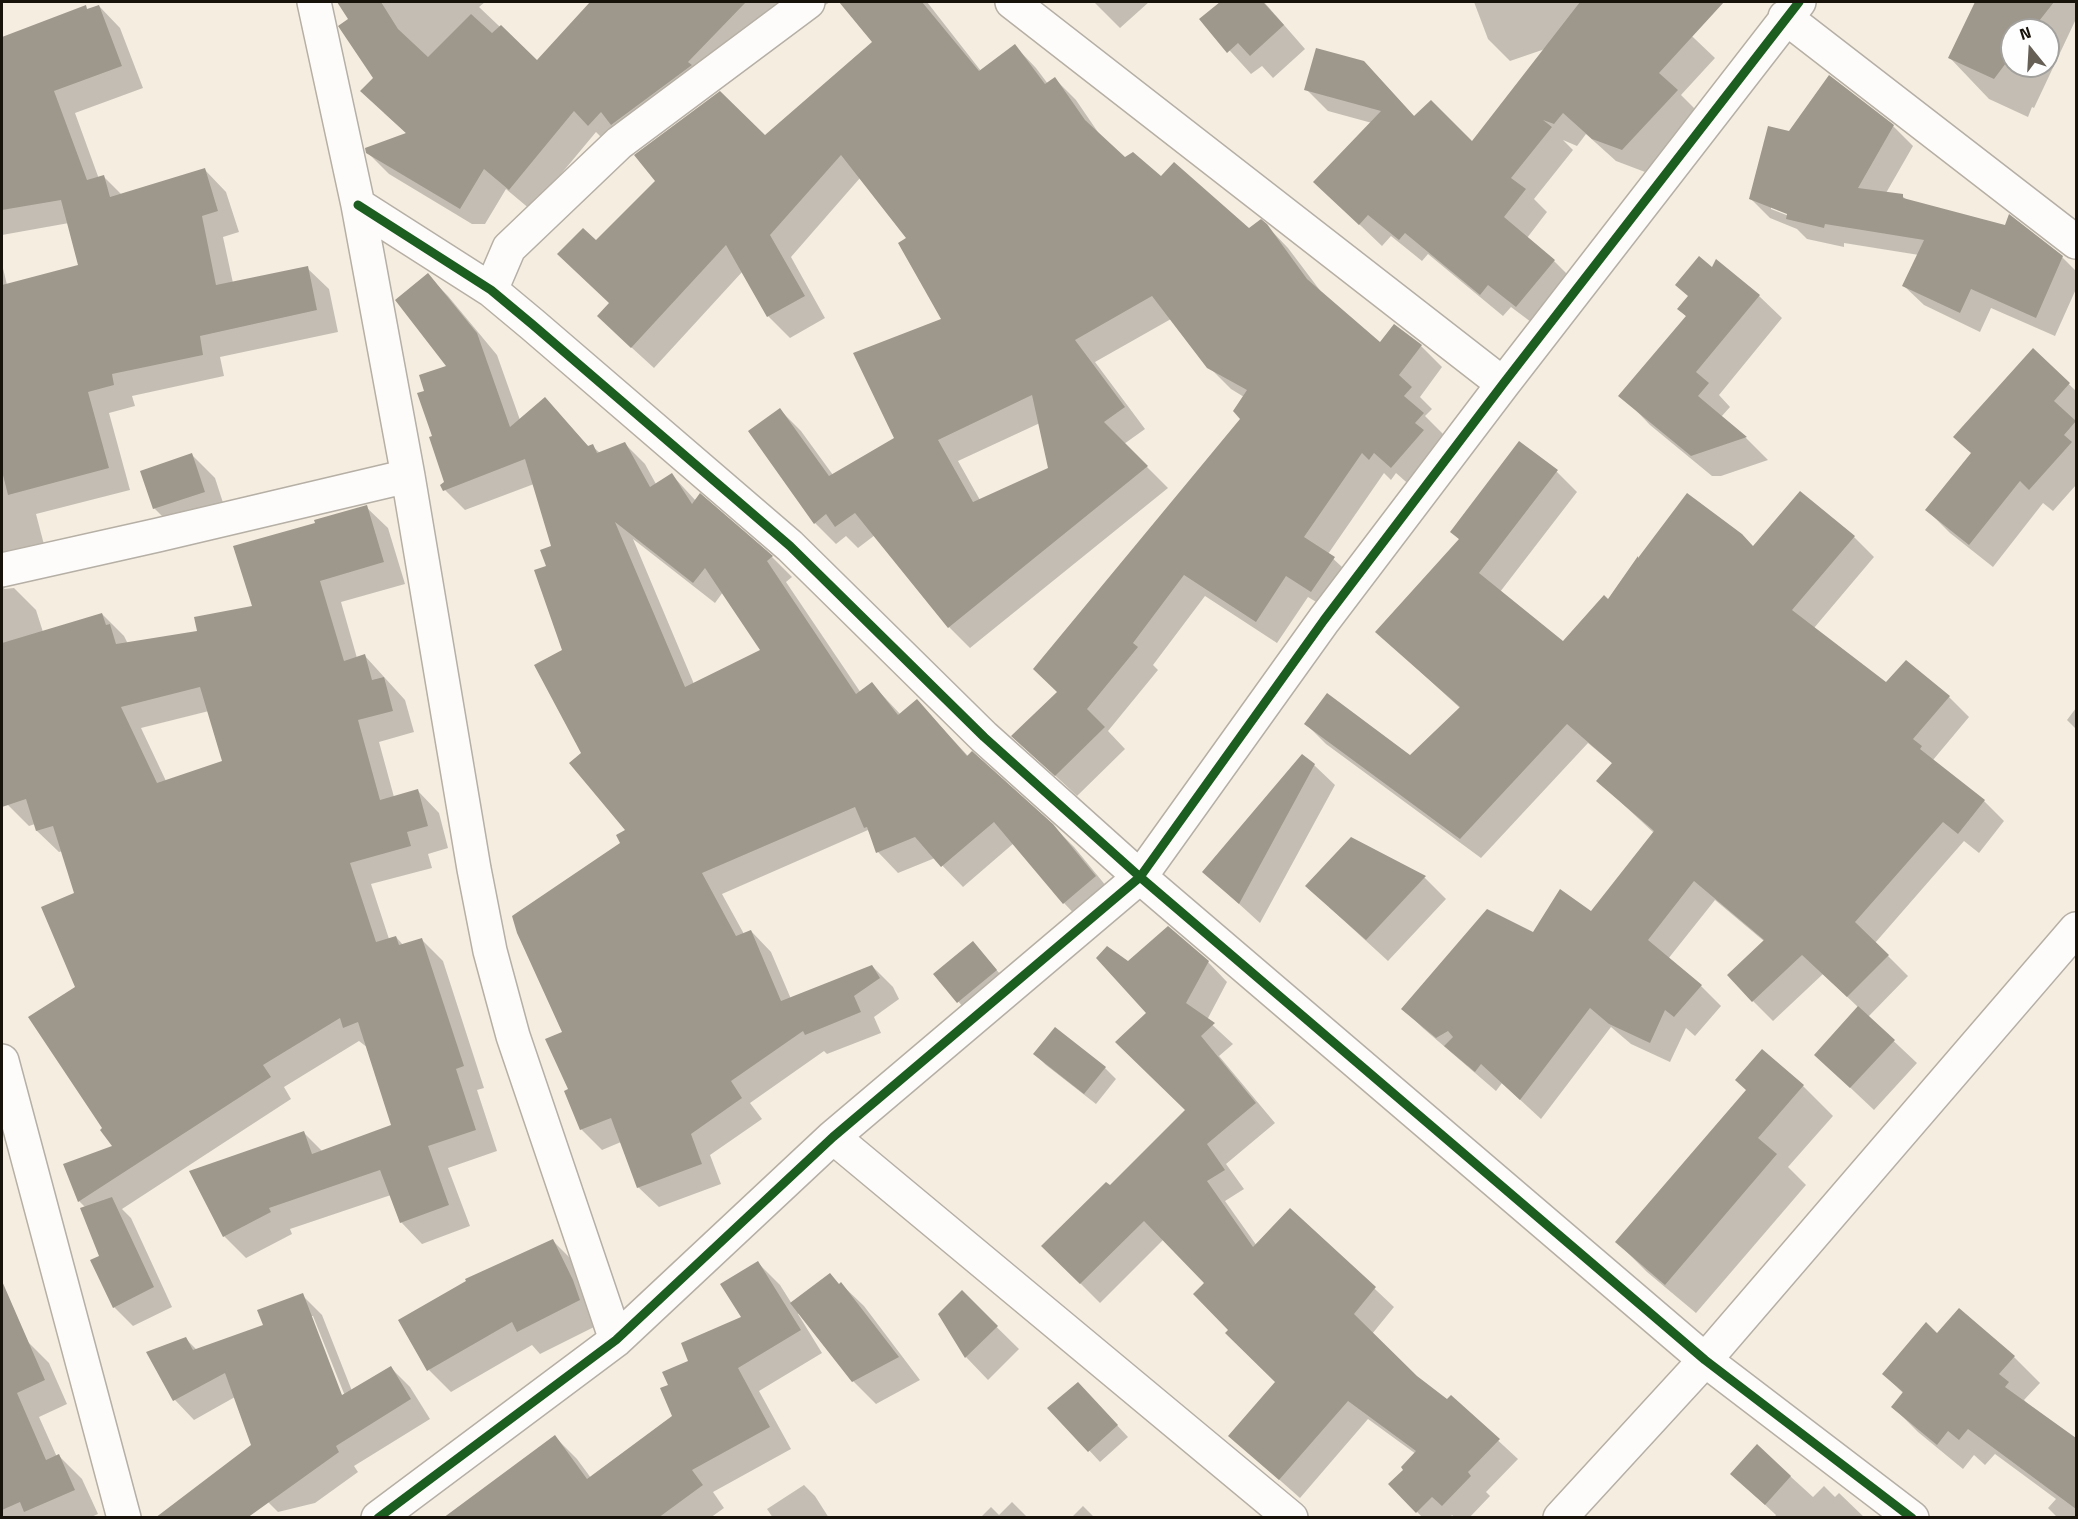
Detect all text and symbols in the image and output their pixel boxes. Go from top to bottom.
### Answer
north arrow [2000,18,2060,78]
text: N [2016,20,2034,46]

